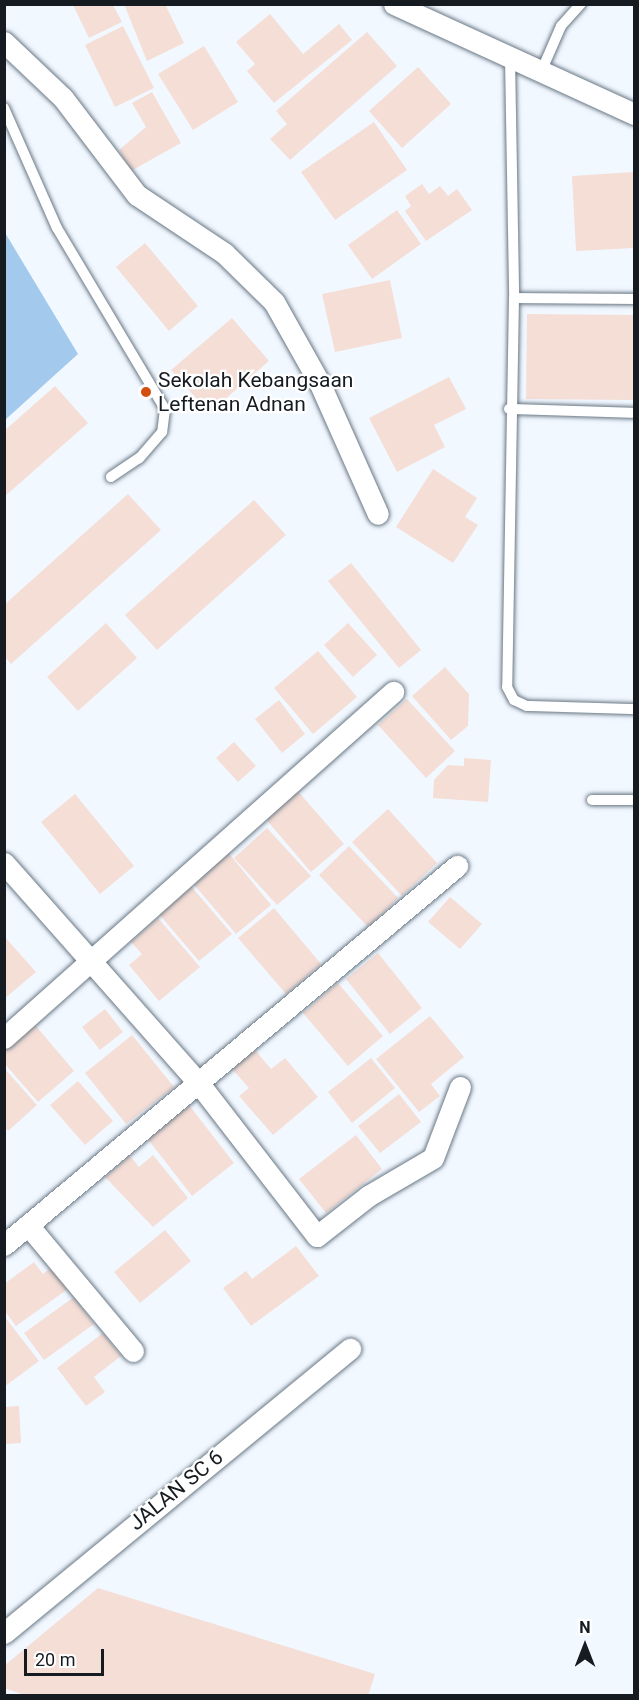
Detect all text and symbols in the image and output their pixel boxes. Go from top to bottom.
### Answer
place label: Sekolah Kebangsaan Leftenan Adnan [158,367,353,417]
marker: Sekolah Kebangsaan Leftenan Adnan [139,385,153,399]
street label: JALAN SC 6 [124,1444,228,1536]
north arrow [555,1616,615,1676]
text: N [579,1618,591,1637]
scale bar [27,1637,106,1675]
text: 20 m [35,1649,75,1670]

